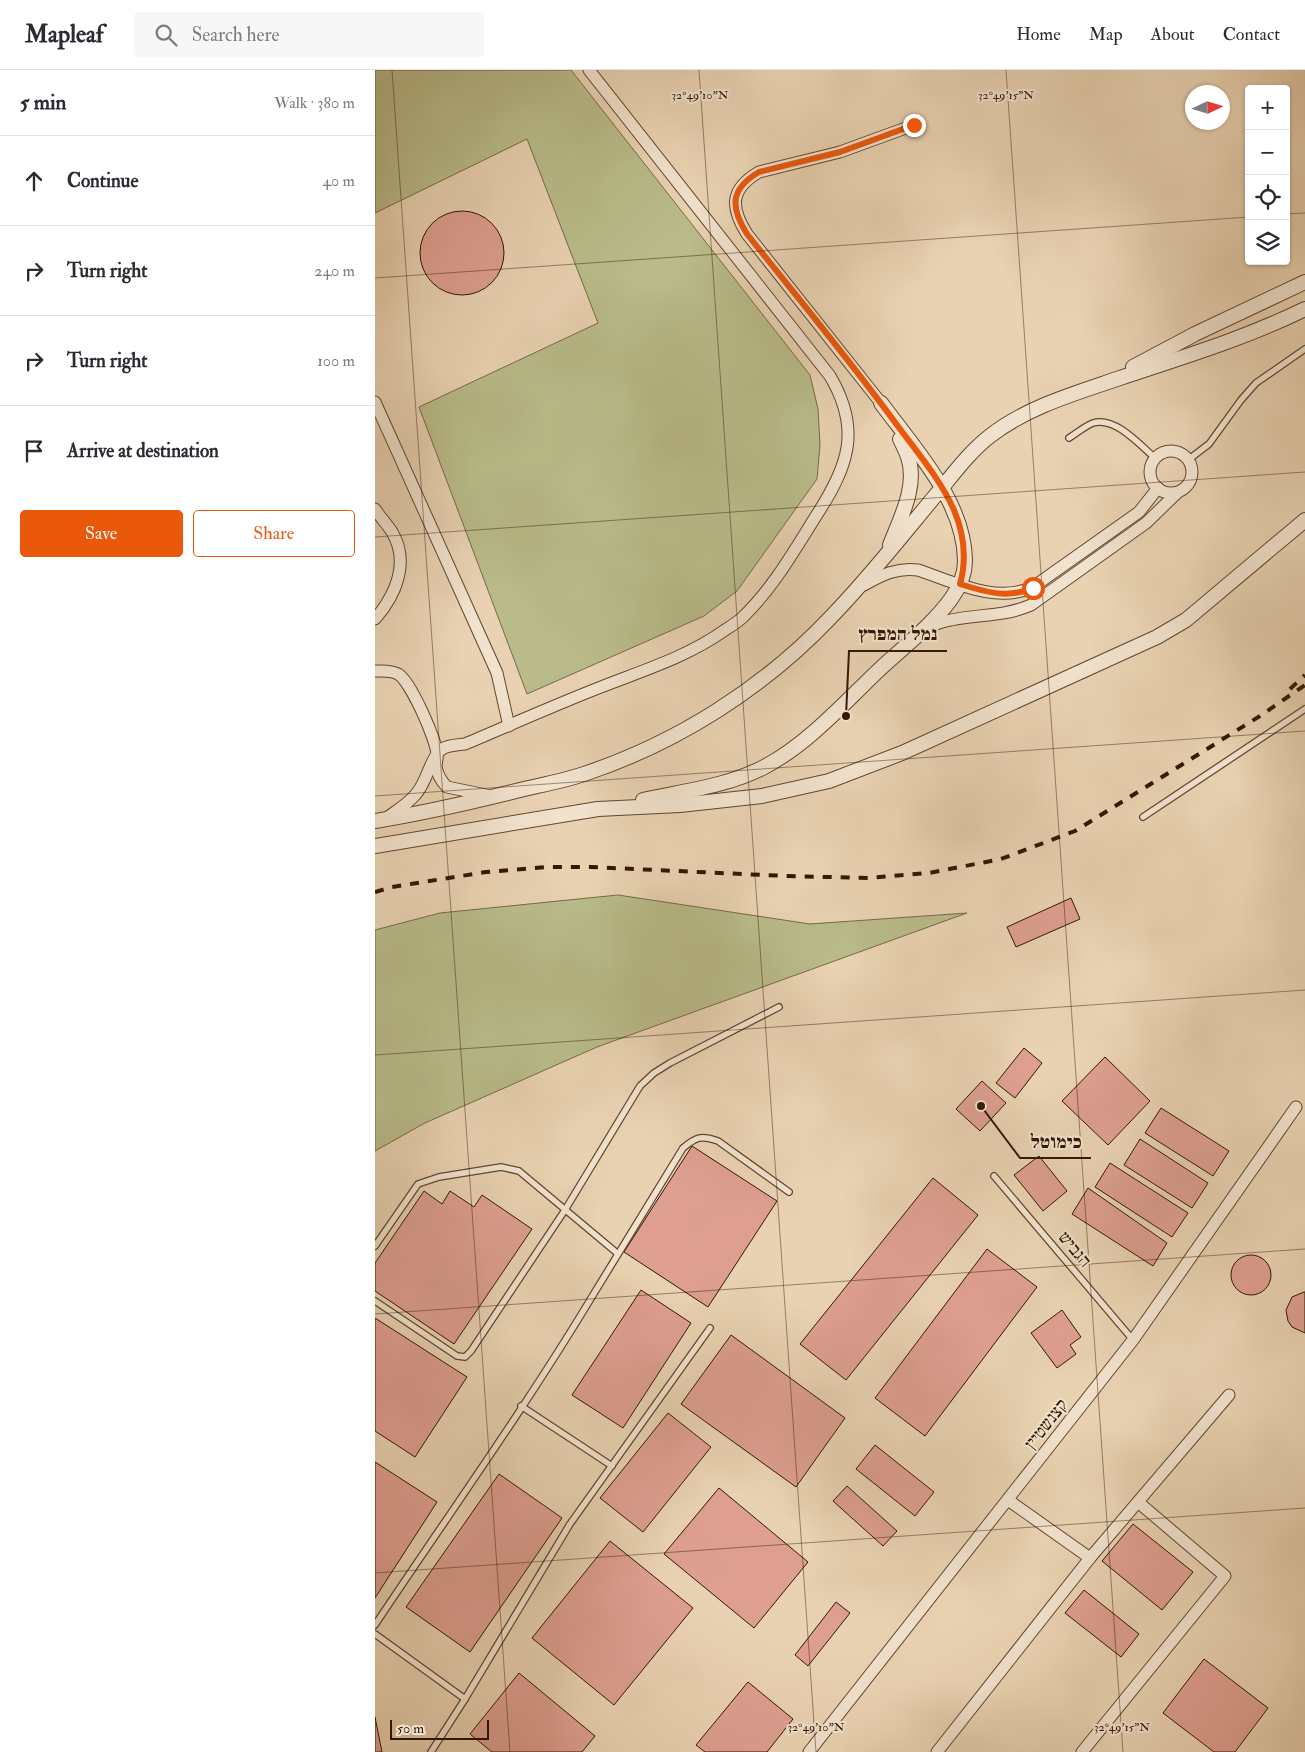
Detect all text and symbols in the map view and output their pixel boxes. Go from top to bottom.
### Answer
search box [134,12,484,57]
text: Mapleaf [25,19,104,50]
icon: search [152,21,180,49]
text: Search here [192,23,279,47]
text: Home [1016,23,1061,46]
text: Map [1089,23,1123,46]
text: About [1151,23,1195,46]
text: Contact [1223,23,1280,46]
north arrow [1185,85,1230,130]
map controls [1245,85,1290,265]
button: + [1245,85,1290,130]
text: 32°49'10"N [672,88,729,103]
text: 32°49'15"N [978,88,1034,103]
text: 5 min [20,89,66,116]
text: Walk · 380 m [274,93,355,113]
route end [903,114,926,137]
button: − [1245,130,1290,175]
icon: ahead [20,167,48,195]
text: Continue [67,169,138,193]
text: 40 m [322,171,355,191]
button: locate [1245,175,1290,220]
button: layers [1245,220,1290,265]
icon: right [20,257,48,285]
text: Turn right [67,259,147,283]
text: 240 m [314,261,355,281]
icon: right [20,347,48,375]
text: Turn right [67,349,147,373]
text: 100 m [317,351,355,371]
icon: arrive [20,437,48,465]
text: Arrive at destination [67,439,219,463]
button: Save [20,510,183,557]
button: Share [193,510,355,557]
route start [1022,577,1045,600]
callout: נמל המפרץ [849,617,947,651]
text: נמל המפרץ [859,622,937,646]
callout: כימוטל [1020,1124,1091,1158]
text: כימוטל [1030,1130,1082,1154]
street label: הגביש [1053,1226,1096,1272]
street label: קצנשטיין [1019,1394,1073,1454]
scale bar [390,1717,489,1740]
text: 50 m [397,1720,424,1737]
text: 32°49'10"N [788,1720,845,1735]
text: 32°49'15"N [1094,1720,1150,1735]

